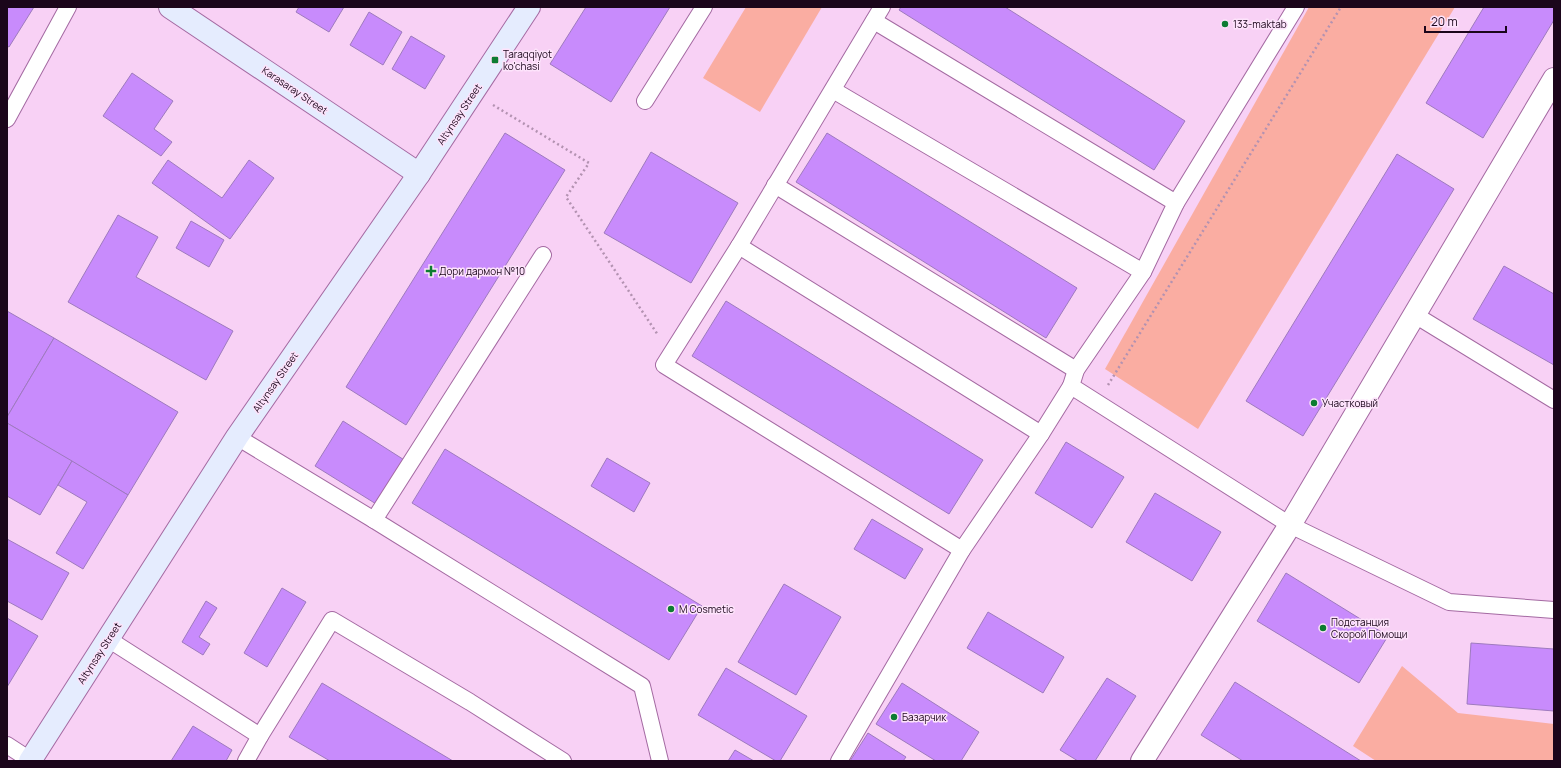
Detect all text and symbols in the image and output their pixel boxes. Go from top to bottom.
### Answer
scale bar [1425,8,1506,34]
text: 20 m [1431,13,1458,30]
place label: 133-maktab [1233,17,1287,31]
marker: 133-maktab [1220,19,1230,29]
place label: Taraqqiyot ko'chasi [503,47,552,73]
marker: Taraqqiyot ko'chasi [490,55,500,65]
street label: Karasaray Street [259,63,331,117]
street label: Altynsay Street [433,81,485,147]
place label: Дори дармон №10 [439,264,525,278]
marker: Дори дармон №10 [426,266,436,276]
street label: Altynsay Street [249,349,301,415]
place label: Участковый [1322,396,1378,410]
marker: Участковый [1309,398,1319,408]
place label: M Cosmetic [679,602,734,616]
marker: M Cosmetic [666,604,676,614]
place label: Подстанция Скорой Помощи [1331,615,1408,641]
street label: Altynsay Street [74,619,124,687]
marker: Подстанция Скорой Помощи [1318,623,1328,633]
place label: Базарчик [902,710,947,724]
marker: Базарчик [889,712,899,722]

